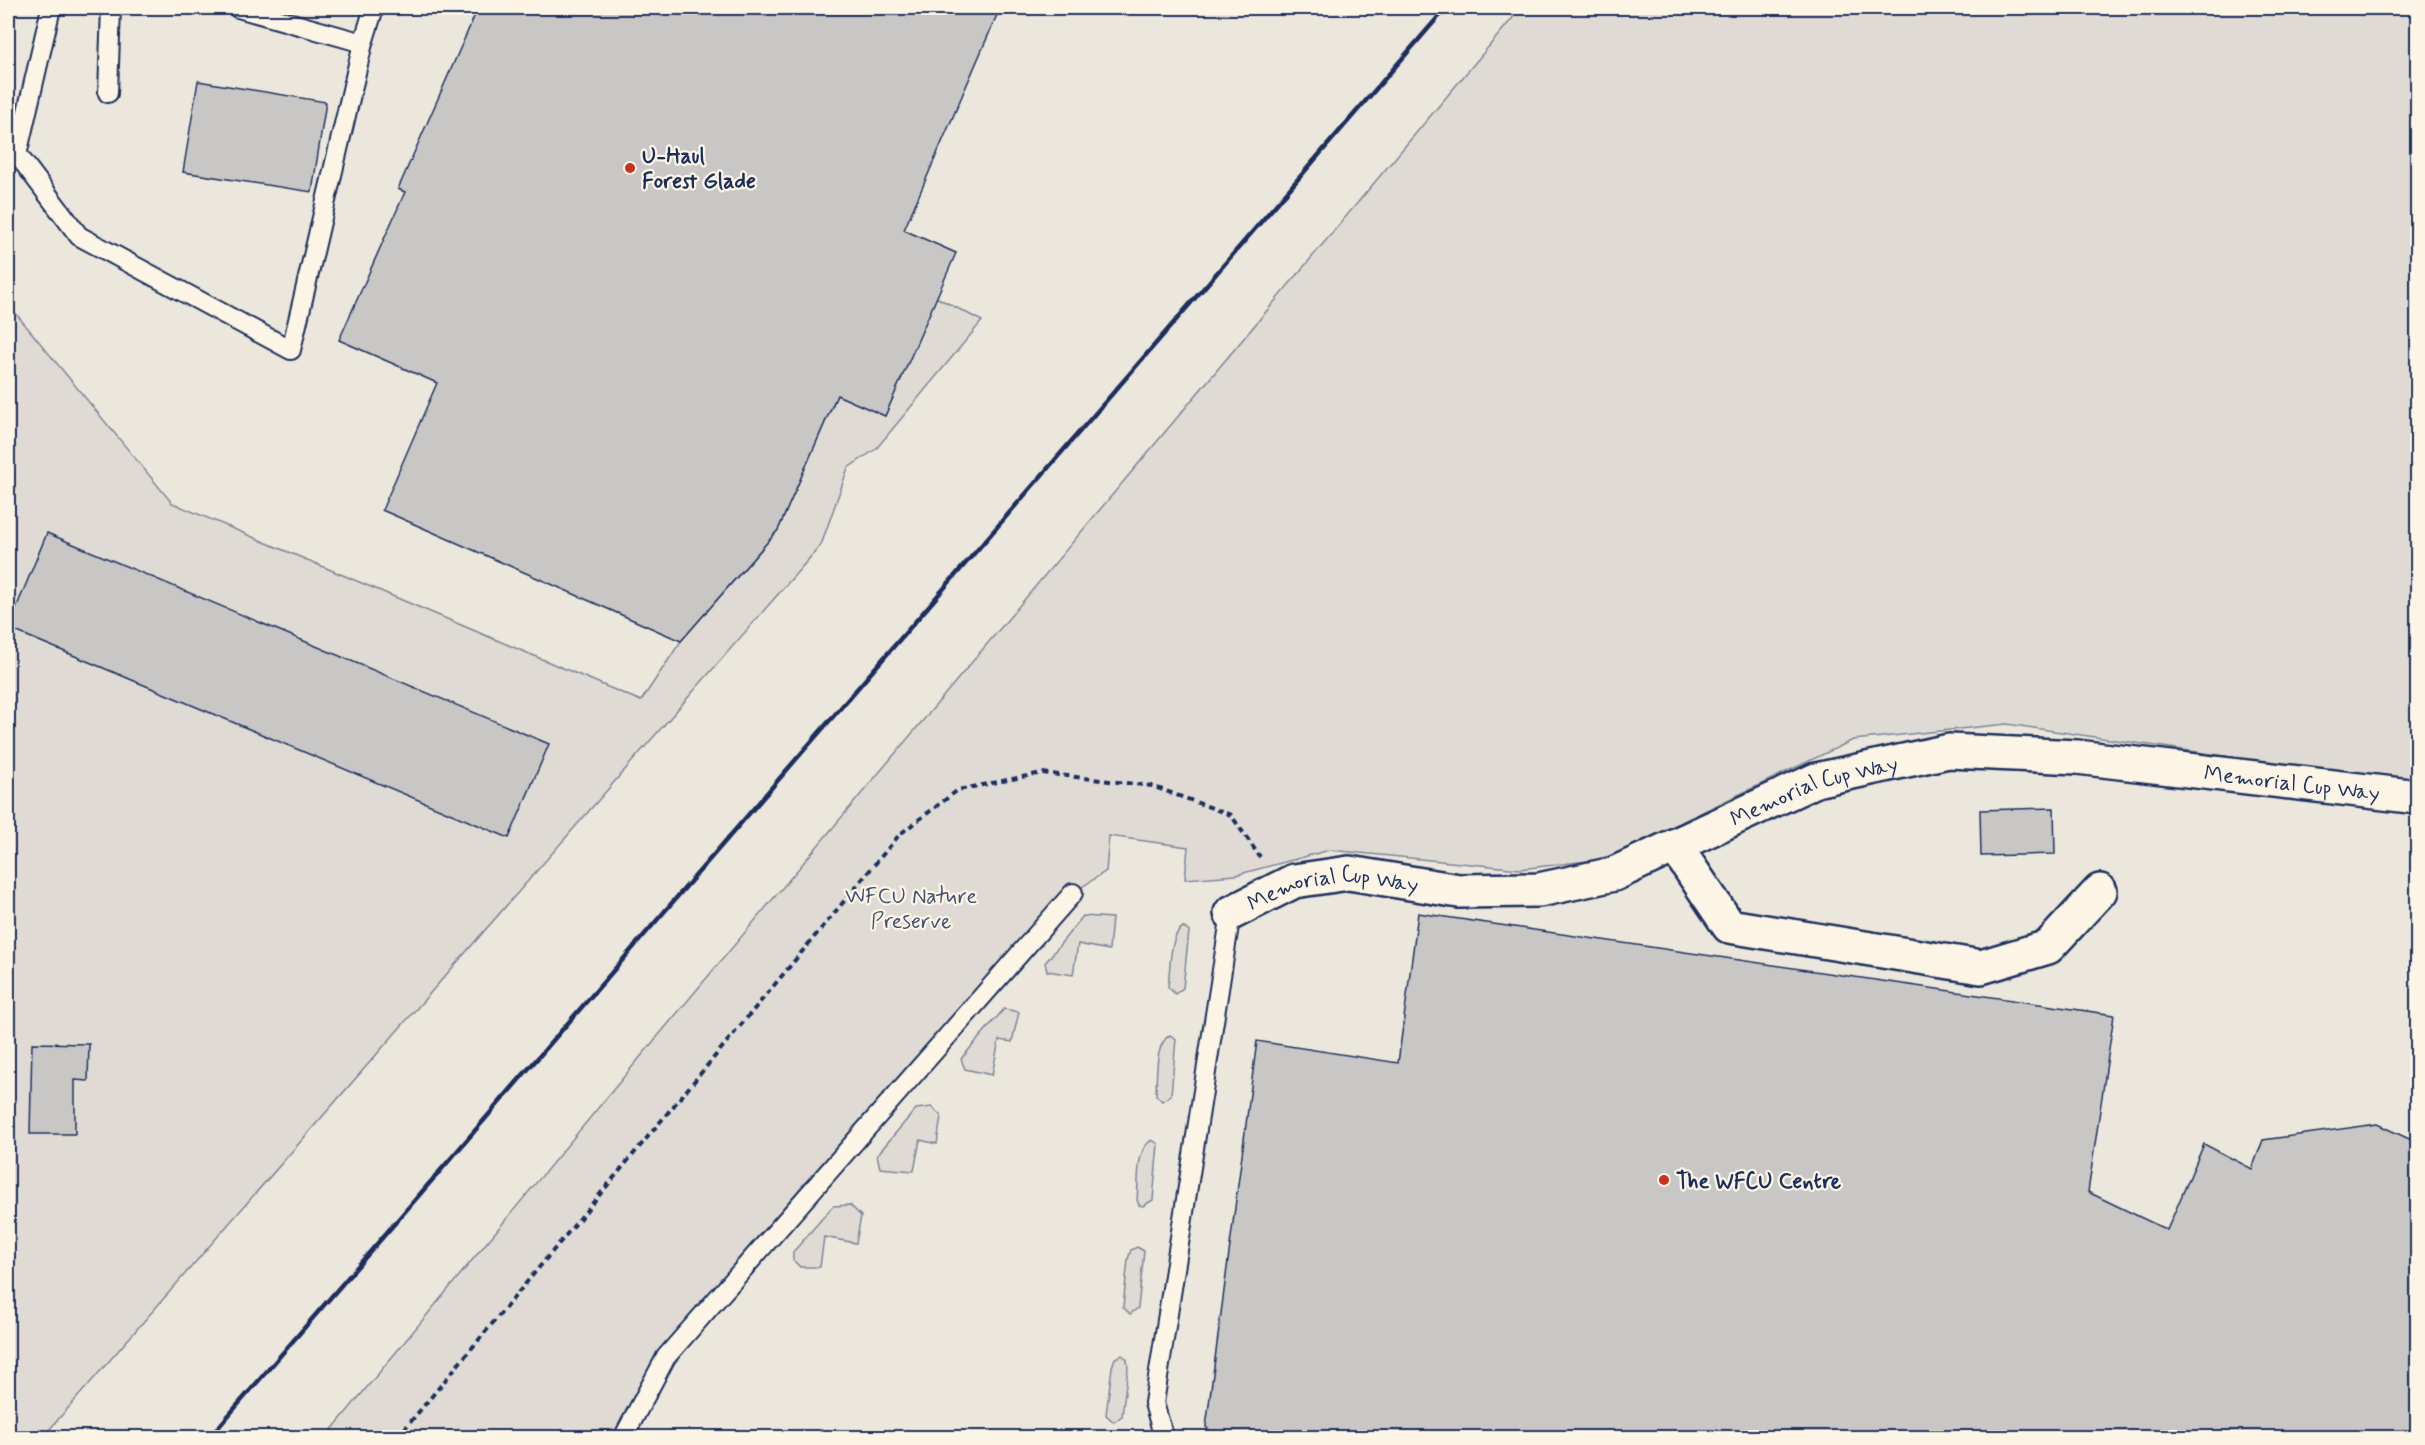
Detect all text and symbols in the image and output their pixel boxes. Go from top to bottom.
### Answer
place label: U-Haul Forest Glade [642,143,756,196]
marker: U-Haul Forest Glade [623,161,637,175]
street label: Memorial Cup Way [1726,751,1901,834]
street label: Memorial Cup Way [2202,760,2381,808]
street label: Memorial Cup Way [1243,860,1420,918]
park label: WFCU Nature Preserve [845,883,977,936]
place label: The WFCU Centre [1676,1168,1842,1196]
marker: The WFCU Centre [1657,1173,1671,1187]

